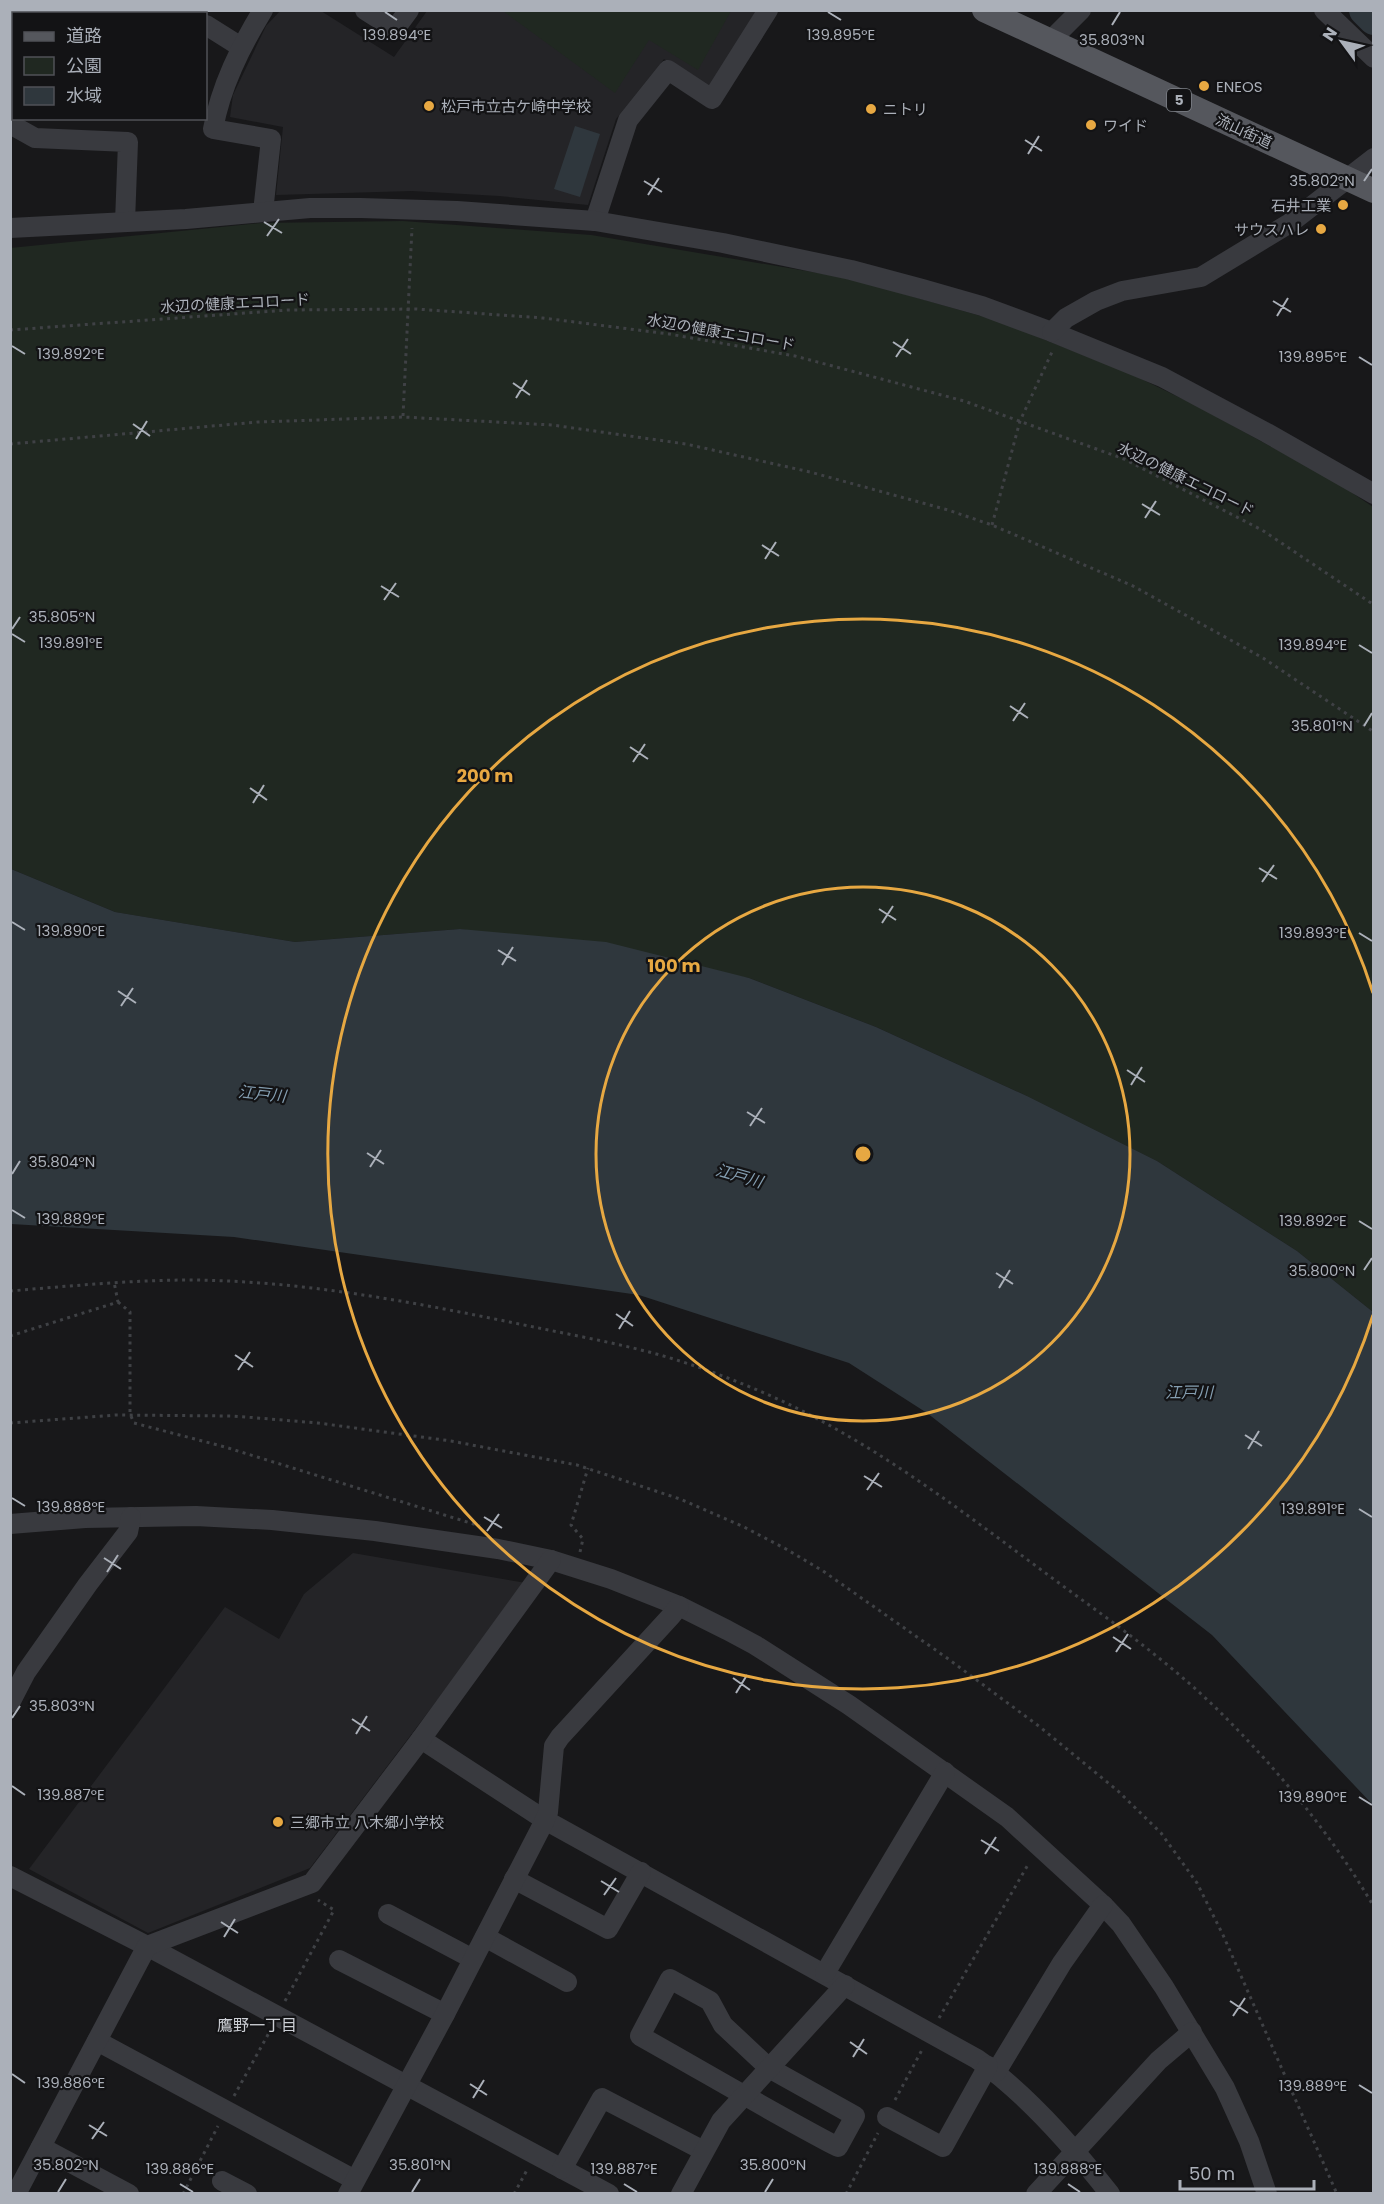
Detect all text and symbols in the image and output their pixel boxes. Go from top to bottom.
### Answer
legend [12,12,207,120]
north arrow [1312,12,1372,72]
text: 道路 [66,23,102,48]
text: N [1317,23,1343,45]
text: 139.894°E [363,24,431,45]
text: 139.895°E [807,24,875,45]
text: 35.803°N [1079,29,1145,50]
text: 公園 [66,53,102,78]
place label: ENEOS [1216,76,1263,97]
marker: ENEOS [1197,79,1211,93]
text: 水域 [66,83,102,108]
road number: 5 [1167,89,1191,111]
place label: 松戸市立古ケ崎中学校 [441,96,591,117]
marker: 松戸市立古ケ崎中学校 [422,99,436,113]
place label: ニトリ [883,99,928,120]
marker: ニトリ [864,102,878,116]
street label: 流山街道 [1212,109,1276,153]
place label: ワイド [1103,115,1148,136]
marker: ワイド [1084,118,1098,132]
text: 35.802°N [1289,170,1355,191]
place label: 石井工業 [1271,195,1331,216]
marker: 石井工業 [1336,198,1350,212]
place label: サウスハレ [1234,219,1309,240]
marker: サウスハレ [1314,222,1328,236]
street label: 水辺の健康エコロード [160,289,310,317]
street label: 水辺の健康エコロード [645,309,797,355]
text: 139.892°E [37,343,105,364]
text: 139.895°E [1279,346,1347,367]
street label: 水辺の健康エコロード [1114,437,1258,521]
text: 35.805°N [29,606,95,627]
text: 139.891°E [39,632,103,653]
text: 139.894°E [1279,634,1347,655]
text: 35.801°N [1291,715,1353,736]
text: 200 m [457,763,513,788]
text: 139.890°E [37,920,105,941]
text: 139.893°E [1279,922,1347,943]
text: 100 m [647,953,701,978]
water label: 江戸川 [237,1080,289,1108]
centre of rings [853,1144,873,1164]
text: 35.804°N [29,1151,95,1172]
water label: 江戸川 [713,1158,767,1194]
text: 139.889°E [37,1208,105,1229]
text: 139.892°E [1279,1210,1347,1231]
text: 35.800°N [1289,1260,1355,1281]
water label: 江戸川 [1165,1381,1215,1404]
text: 139.888°E [37,1496,105,1517]
text: 139.891°E [1281,1498,1345,1519]
text: 35.803°N [29,1695,95,1716]
text: 139.887°E [37,1784,105,1805]
text: 139.890°E [1279,1786,1347,1807]
place label: 三郷市立 八木郷小学校 [290,1812,444,1833]
marker: 三郷市立 八木郷小学校 [271,1815,285,1829]
district label: 鷹野一丁目 [217,2014,297,2037]
text: 139.886°E [37,2072,105,2093]
text: 139.889°E [1279,2075,1347,2096]
scale bar [1180,2153,1314,2191]
text: 35.802°N [33,2154,99,2175]
text: 35.801°N [389,2154,451,2175]
text: 35.800°N [740,2154,806,2175]
text: 139.886°E [146,2158,214,2179]
text: 139.887°E [590,2158,658,2179]
text: 139.888°E [1034,2158,1102,2179]
text: 50 m [1189,2161,1235,2186]

